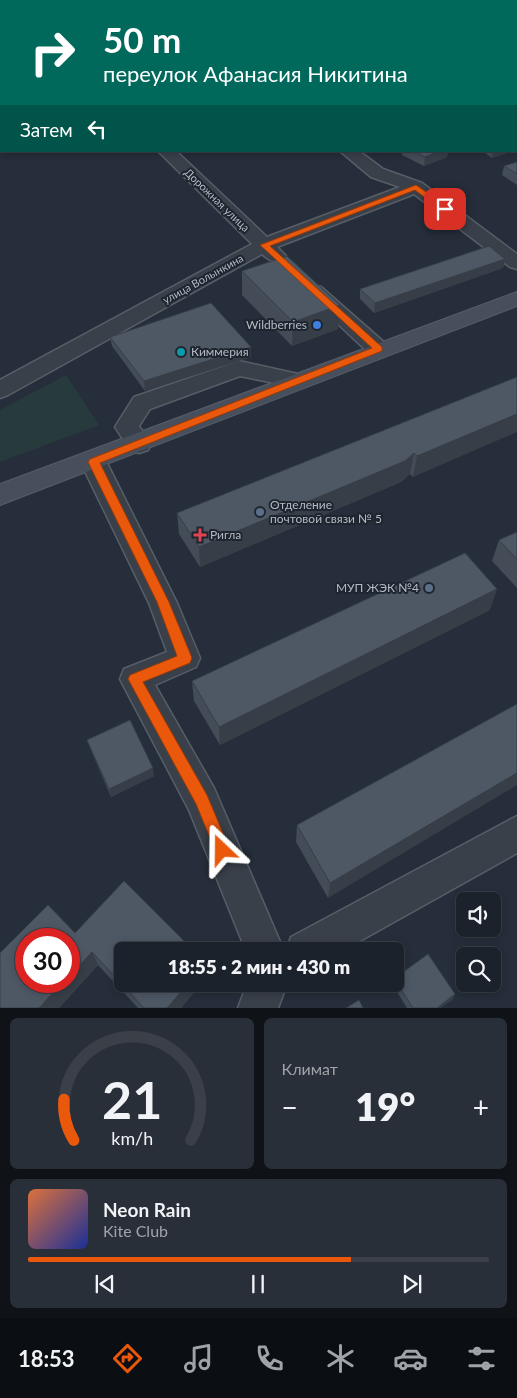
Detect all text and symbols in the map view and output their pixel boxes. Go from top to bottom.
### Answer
text: 50 m [103,18,181,60]
icon: right [20,20,85,85]
text: переулок Афанасия Никитина [103,60,408,87]
icon: left [83,115,111,143]
text: Затем [20,118,73,141]
street label: Дорожная улица [182,165,253,234]
pin [424,188,466,230]
icon: arrive [431,195,459,223]
street label: улица Волынкина [160,251,245,306]
place label: Wildberries [246,317,307,332]
marker: Wildberries [311,319,323,331]
place label: Киммерия [191,344,249,359]
marker: Киммерия [175,346,187,358]
place label: Отделение почтовой связи № 5 [270,497,382,526]
marker: Отделение почтовой связи № 5 [254,506,266,518]
place label: Ригла [210,527,241,542]
marker: Ригла [194,529,206,541]
place label: МУП ЖЭК №4 [336,580,419,595]
marker: МУП ЖЭК №4 [423,582,435,594]
position arrow [195,823,247,875]
map controls [456,892,501,992]
button: sound [456,892,501,937]
speed limit sign: 30 [15,928,80,993]
button: search [456,947,501,992]
text: 18:55 · 2 мин · 430 m [168,955,350,978]
text: Климат [282,1059,338,1078]
text: 21 [102,1068,162,1130]
text: 19° [355,1083,415,1129]
text: − [282,1090,298,1124]
text: + [473,1090,489,1124]
text: km/h [111,1127,153,1149]
text: Neon Rain [103,1198,191,1221]
text: Kite Club [103,1221,168,1240]
icon: previous [91,1270,119,1298]
icon: pause [244,1270,272,1298]
icon: next [398,1270,426,1298]
icon: directions [110,1341,145,1376]
icon: music [181,1341,216,1376]
icon: phone [252,1341,287,1376]
icon: climate [323,1341,358,1376]
icon: car [393,1341,428,1376]
icon: filters [464,1341,499,1376]
text: 18:53 [18,1345,75,1372]

